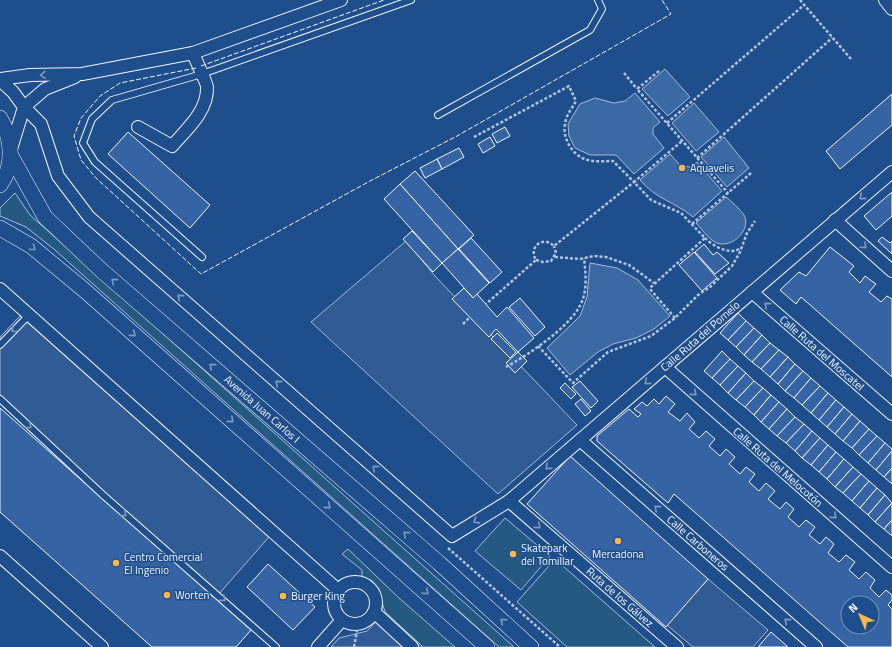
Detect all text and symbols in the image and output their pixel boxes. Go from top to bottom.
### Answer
one-way arrow [40,71,46,79]
place label: Aquavelis [690,160,734,176]
marker: Aquavelis [677,163,687,173]
one-way arrow [860,193,867,200]
one-way arrow [859,241,866,248]
one-way arrow [29,244,36,251]
one-way arrow [112,279,119,286]
one-way arrow [177,294,185,301]
street label: Calle Ruta del Pomelo [657,297,743,375]
one-way arrow [765,303,772,310]
street label: Calle Ruta del Moscatel [776,312,868,394]
one-way arrow [12,325,19,333]
one-way arrow [129,329,136,336]
one-way arrow [210,364,217,371]
street label: Avenida Juan Carlos I [221,371,303,447]
one-way arrow [644,378,652,385]
one-way arrow [275,380,282,387]
one-way arrow [689,388,697,395]
one-way arrow [226,415,234,422]
one-way arrow [24,421,31,428]
street label: Calle Ruta del Melocotón [730,423,826,511]
one-way arrow [546,462,553,469]
one-way arrow [372,466,380,473]
one-way arrow [324,501,331,508]
one-way arrow [655,505,662,512]
one-way arrow [119,509,127,516]
one-way arrow [829,511,836,518]
street label: Calle Carboneros [663,512,733,574]
one-way arrow [473,516,480,524]
one-way arrow [533,522,541,529]
one-way arrow [403,532,410,539]
marker: Mercadona [613,536,623,546]
place label: Skatepark del Tomillar [521,540,574,569]
place label: Mercadona [592,546,644,562]
place label: Centro Comercial El Ingenio [124,549,202,578]
marker: Skatepark del Tomillar [508,549,518,559]
marker: Centro Comercial El Ingenio [111,558,121,568]
street label: Ruta de los Gálvez [583,563,657,631]
place label: Worten [175,587,210,603]
one-way arrow [421,587,429,595]
place label: Burger King [291,588,345,604]
marker: Worten [162,590,172,600]
marker: Burger King [278,591,288,601]
one-way arrow [218,594,225,601]
north arrow [840,595,880,635]
text: N [845,599,861,616]
one-way arrow [500,618,507,625]
one-way arrow [784,619,791,626]

